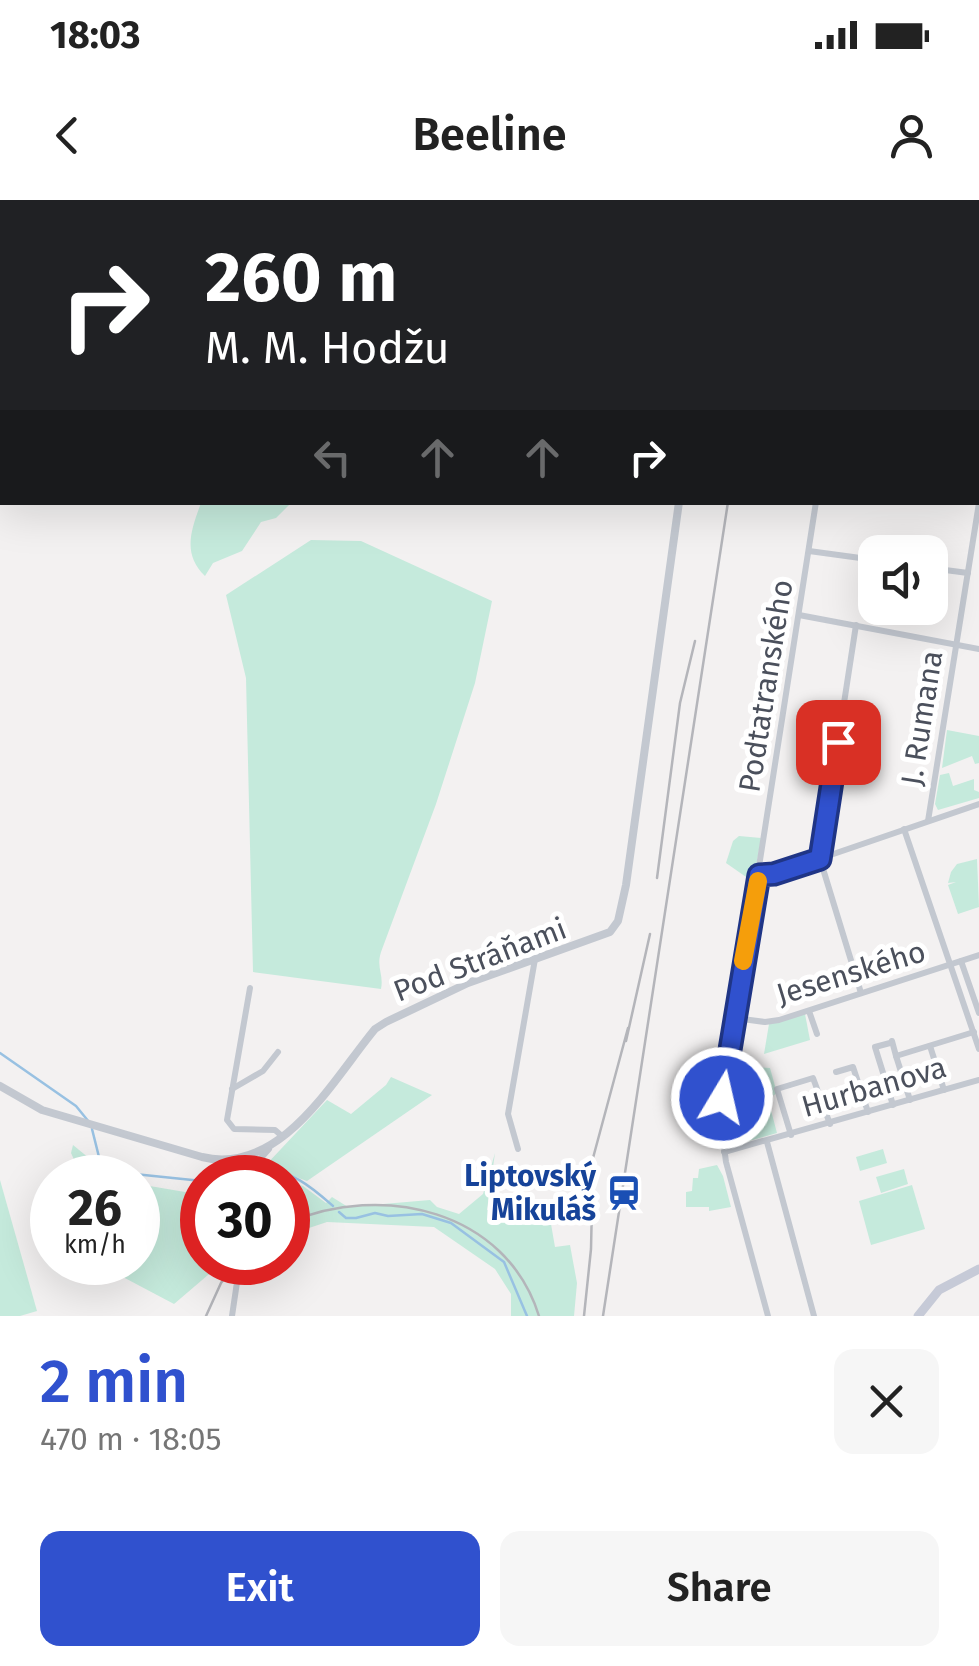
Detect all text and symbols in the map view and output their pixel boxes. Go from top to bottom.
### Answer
text: 18:03 [50,12,140,58]
icon: back [40,108,95,163]
text: Beeline [412,108,567,162]
icon: person [884,108,939,163]
text: 260 m [205,236,397,320]
icon: right [40,240,170,370]
text: M. M. Hodžu [205,321,450,375]
icon: left [305,430,360,485]
icon: ahead [410,430,465,485]
icon: ahead [515,430,570,485]
icon: right [620,430,675,485]
map controls [858,535,948,625]
button: sound [858,535,948,625]
street label: Podtatranského [731,577,801,795]
street label: J. Rumana [894,648,950,788]
pin [796,700,881,785]
icon: arrive [811,715,866,770]
street label: Pod Stráňami [389,911,571,1009]
street label: Jesenského [772,933,930,1013]
position arrow [670,1046,774,1150]
street label: Hurbanova [797,1049,951,1125]
speed limit sign: 30 [180,1155,310,1285]
place label: Liptovský Mikuláš [464,1158,596,1228]
station icon: Liptovský Mikuláš [605,1174,643,1212]
text: 26 [68,1178,122,1238]
text: km/h [64,1230,126,1260]
text: 2 min [40,1346,188,1418]
button: close [834,1349,939,1454]
text: 470 m · 18:05 [40,1420,222,1458]
button: Exit [40,1531,480,1646]
button: Share [500,1531,939,1646]

